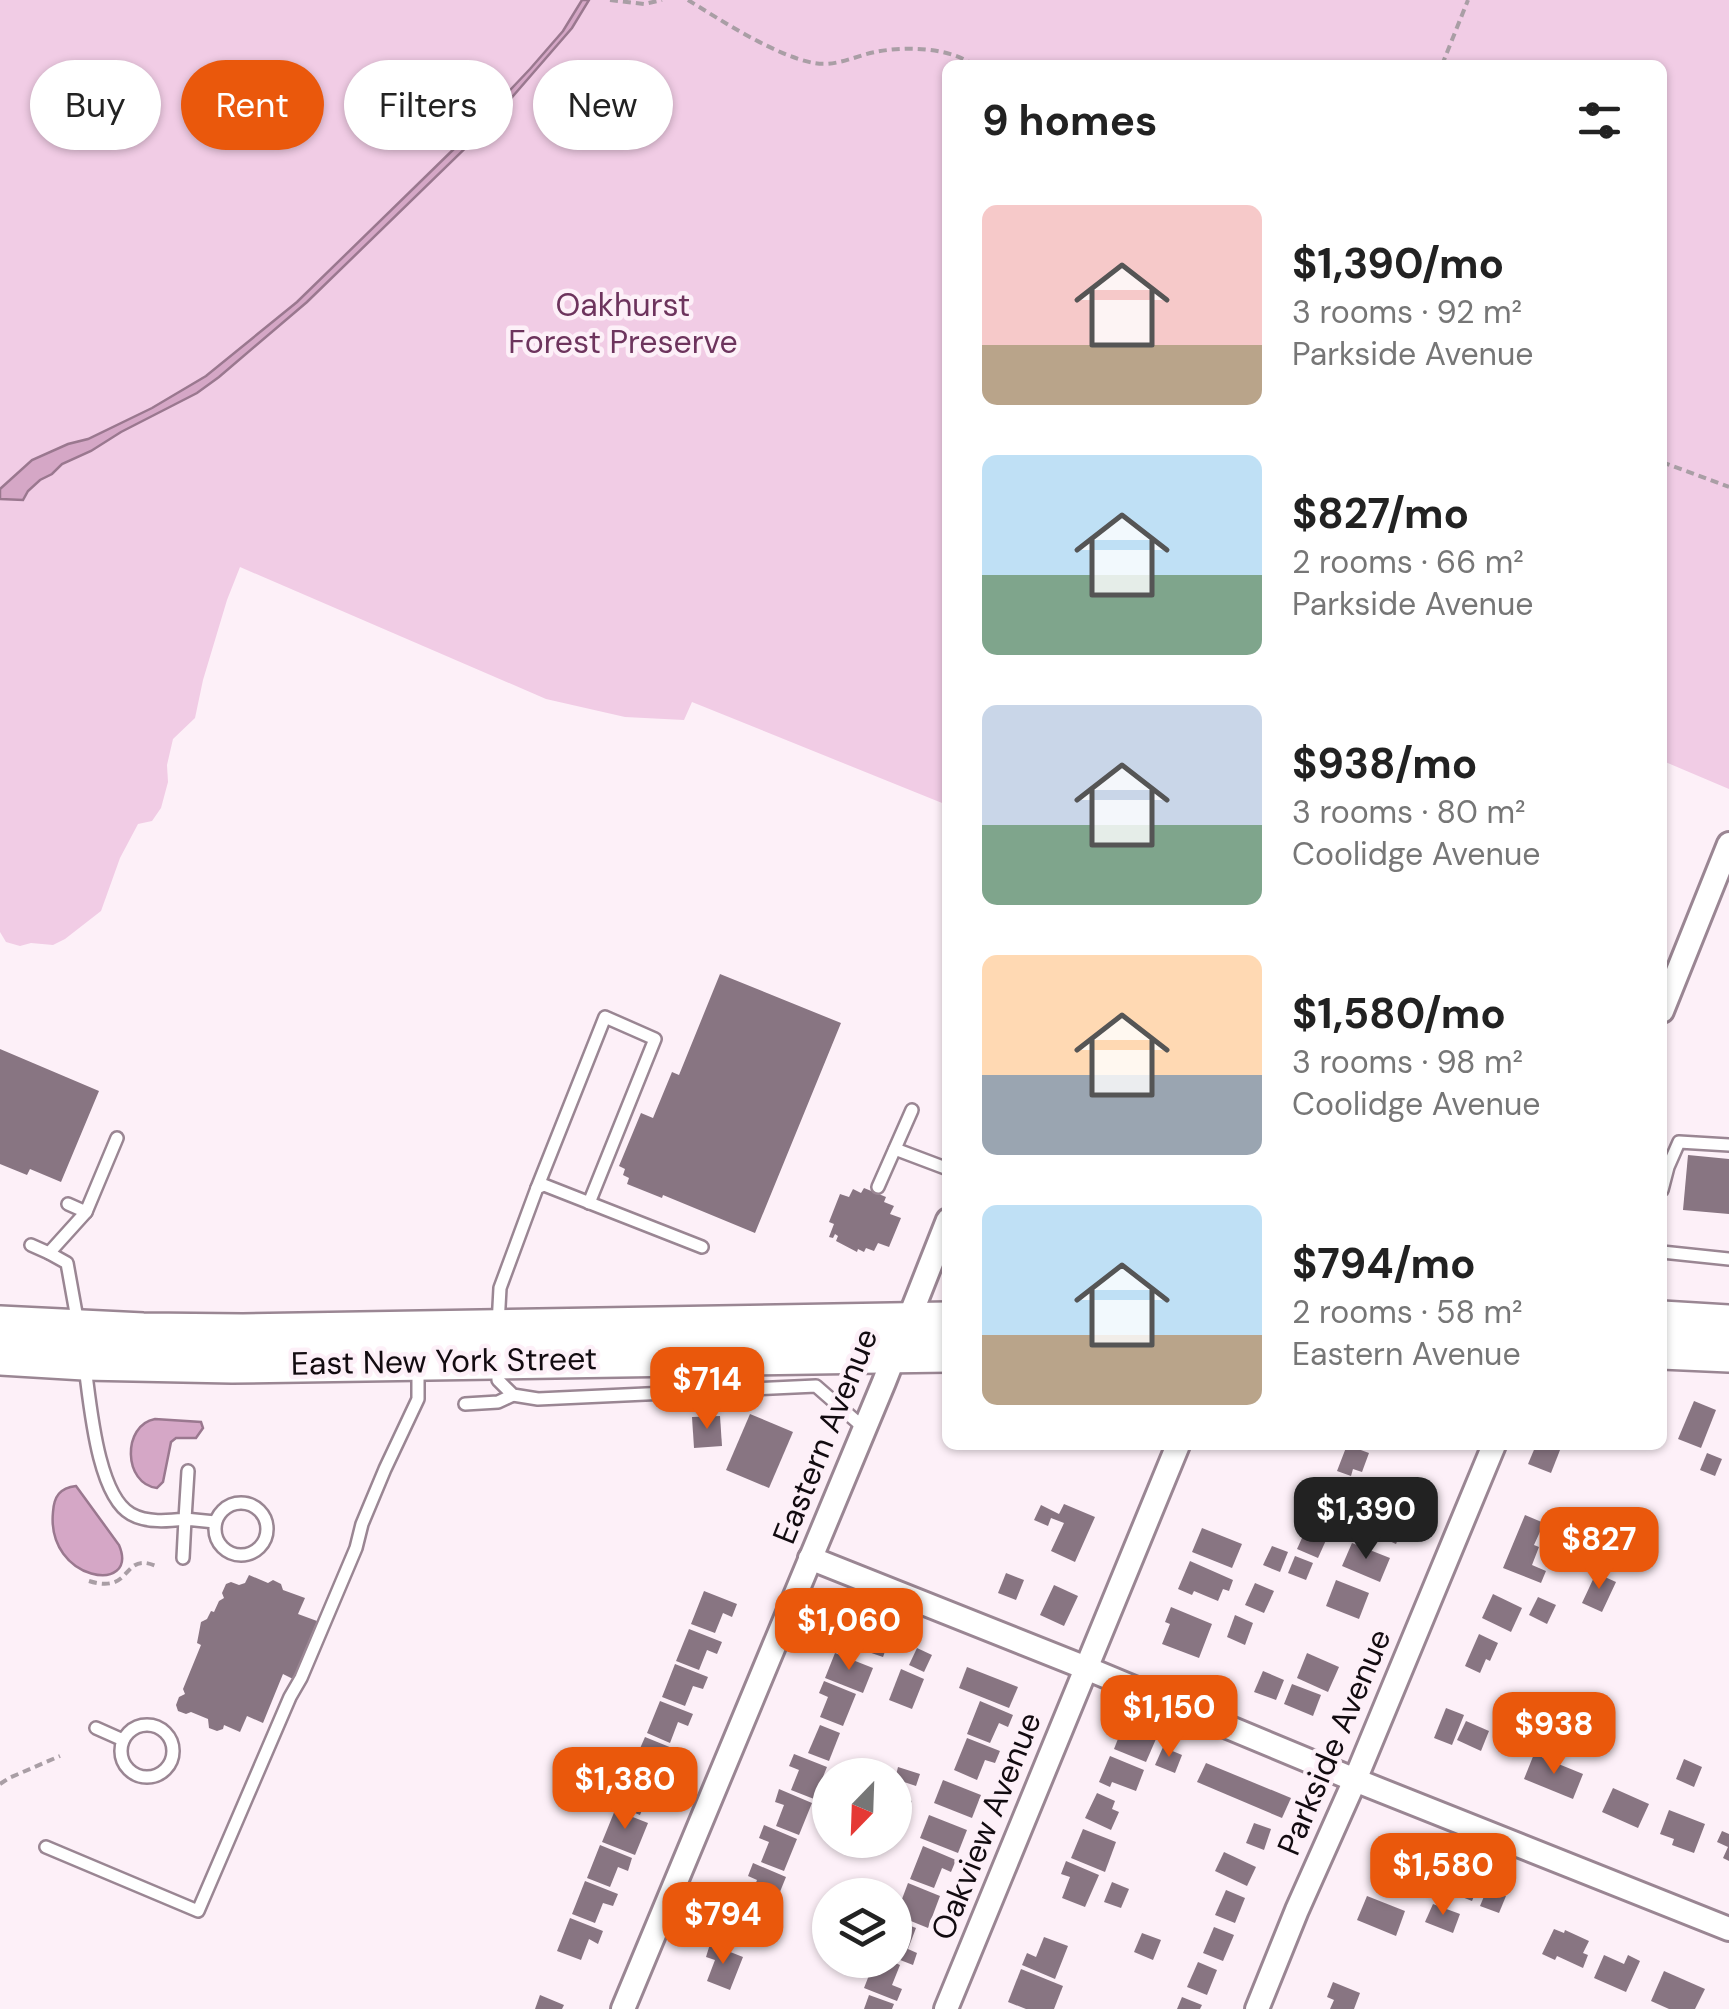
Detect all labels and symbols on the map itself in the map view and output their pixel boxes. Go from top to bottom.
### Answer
park label: Oakhurst Forest Preserve [508,284,738,363]
street label: Eastern Avenue [763,1322,887,1550]
street label: East New York Street [290,1337,598,1385]
pin: $714 [648,1347,766,1432]
pin: $1,390 [1285,1477,1447,1562]
pin: $827 [1540,1507,1658,1592]
pin: $1,060 [768,1588,930,1673]
street label: Parkside Avenue [1267,1623,1401,1861]
pin: $1,150 [1088,1675,1250,1760]
pin: $938 [1495,1692,1613,1777]
street label: Oakview Avenue [921,1706,1051,1946]
pin: $1,380 [544,1747,706,1832]
north arrow [812,1758,912,1858]
pin: $1,580 [1362,1833,1524,1918]
pin: $794 [664,1882,782,1967]

